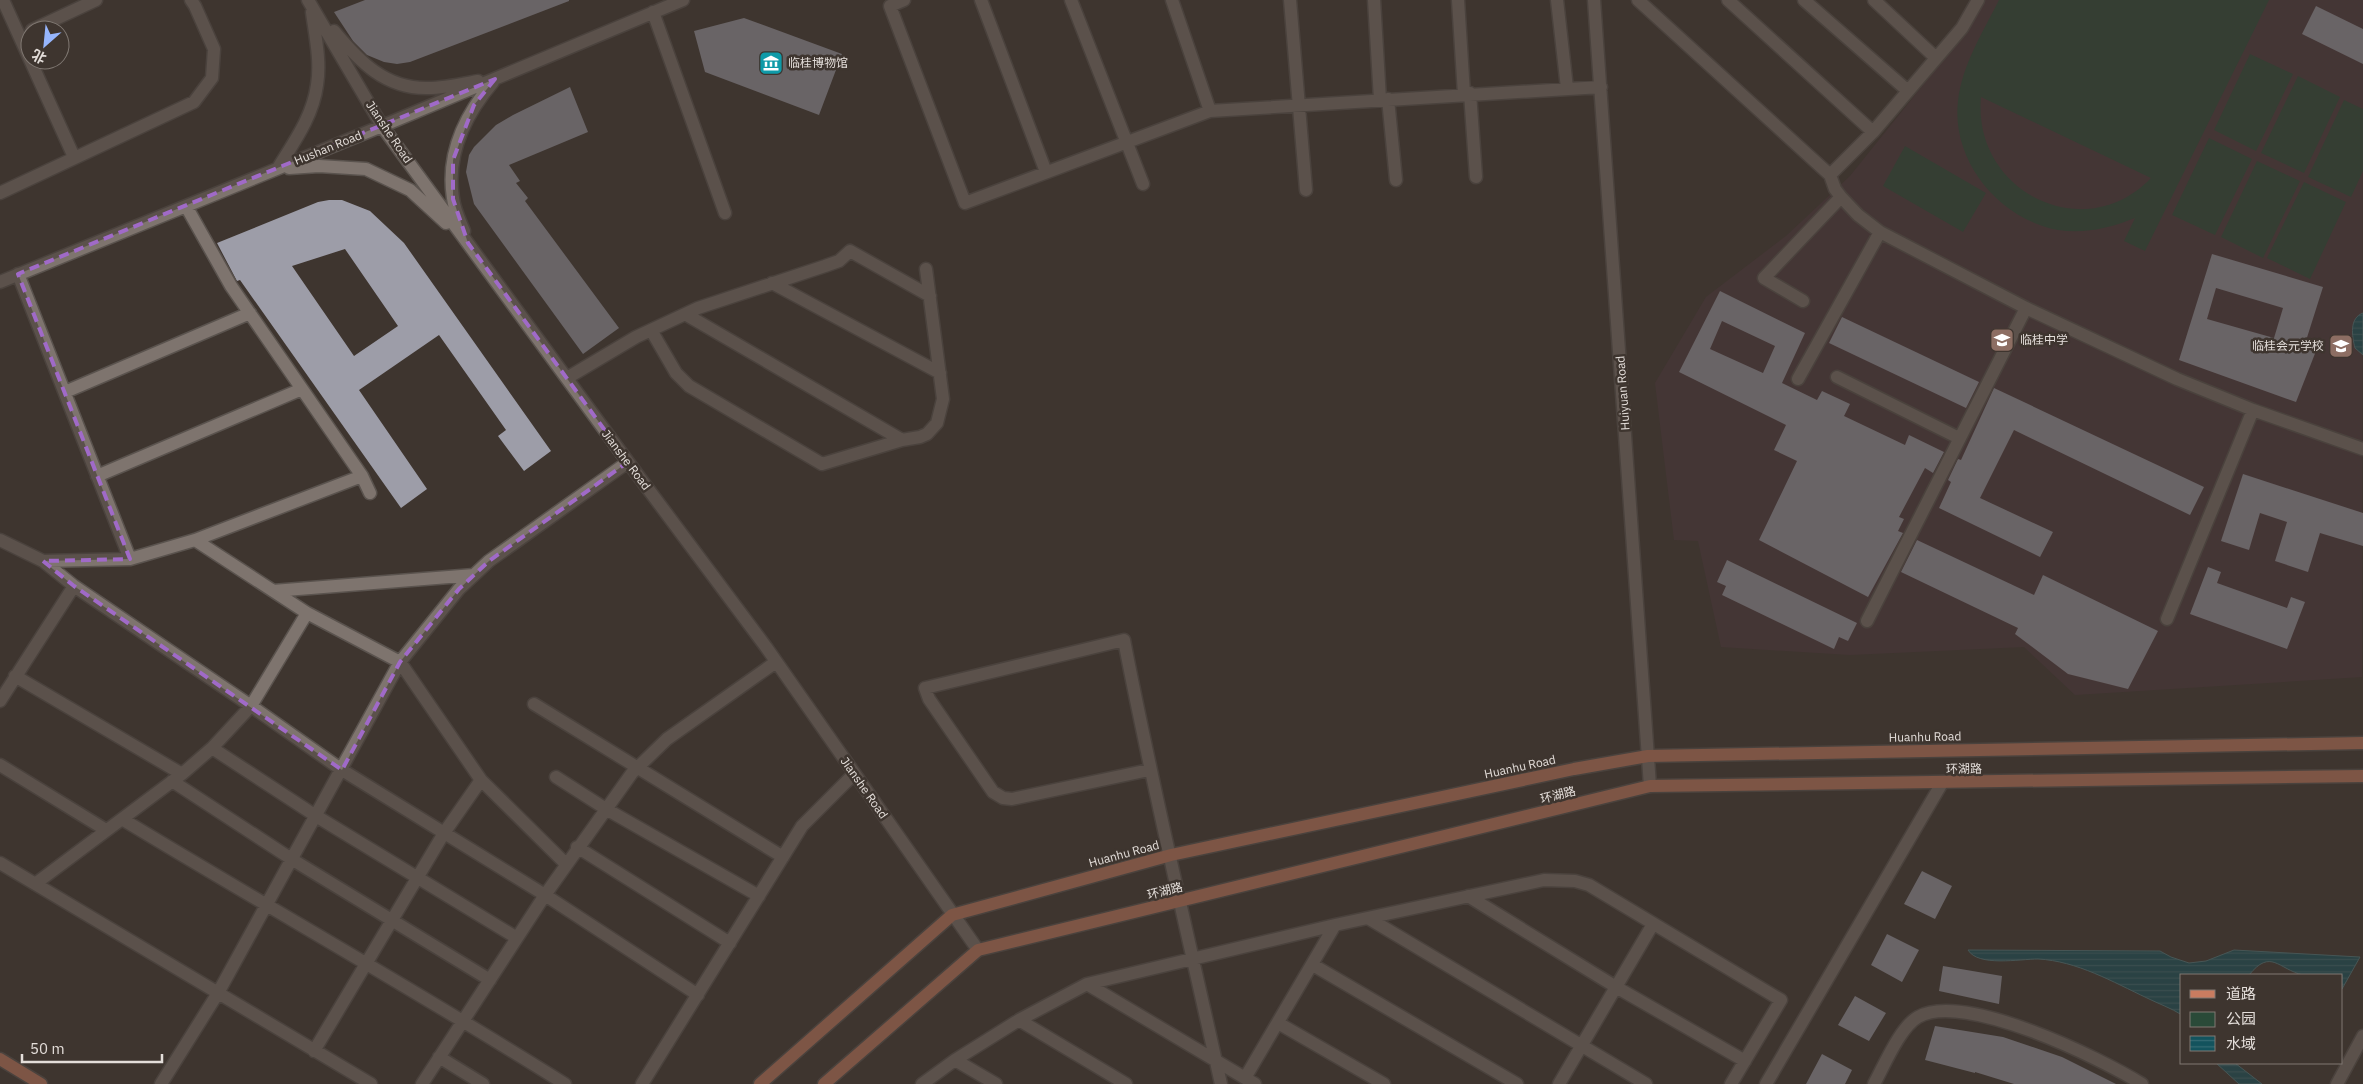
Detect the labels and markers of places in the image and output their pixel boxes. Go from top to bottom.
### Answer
museum icon: 临桂博物馆 [758,50,784,76]
place label: 临桂博物馆 [788,55,848,70]
school or university icon: 临桂中学 [1989,327,2015,353]
place label: 临桂中学 [2020,332,2068,347]
school or university icon: 临桂会元学校 [2328,333,2354,359]
place label: 临桂会元学校 [2252,338,2324,353]

